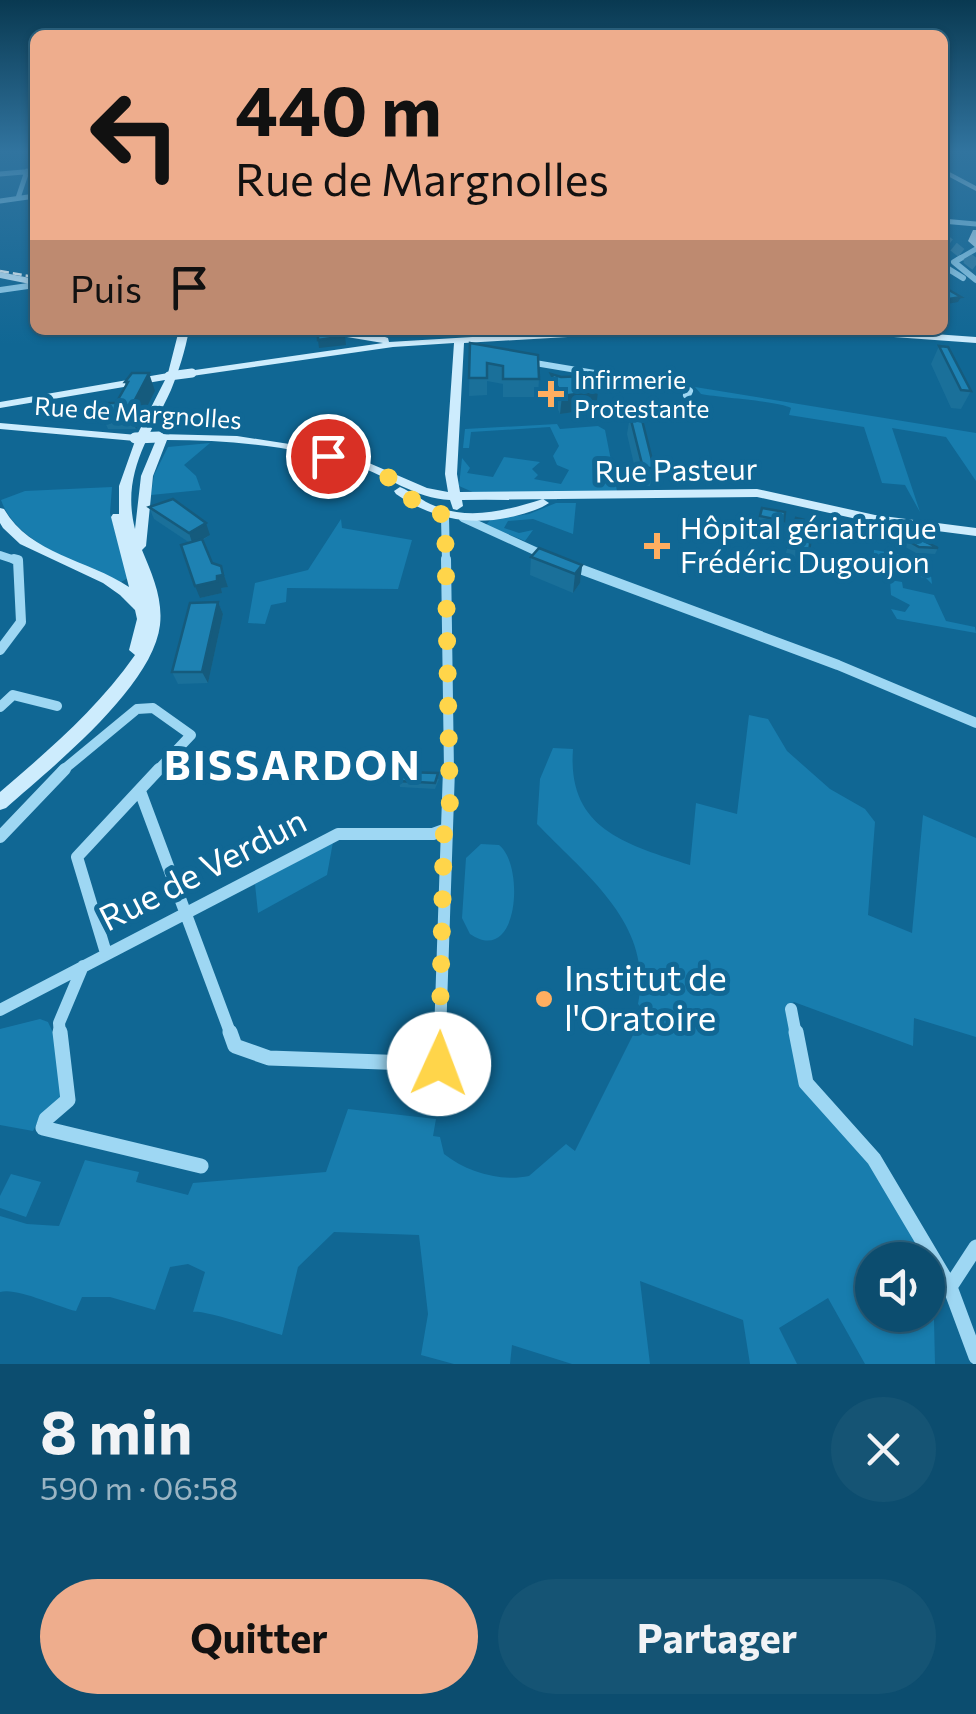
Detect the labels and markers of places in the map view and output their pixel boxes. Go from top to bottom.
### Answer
place label: Infirmerie Protestante [574,364,709,423]
marker: Infirmerie Protestante [538,381,564,407]
pin [286,414,371,499]
place label: Hôpital gériatrique Frédéric Dugoujon [680,508,937,579]
marker: Hôpital gériatrique Frédéric Dugoujon [644,533,670,559]
place label: Institut de l'Oratoire [564,955,727,1038]
marker: Institut de l'Oratoire [533,988,555,1010]

